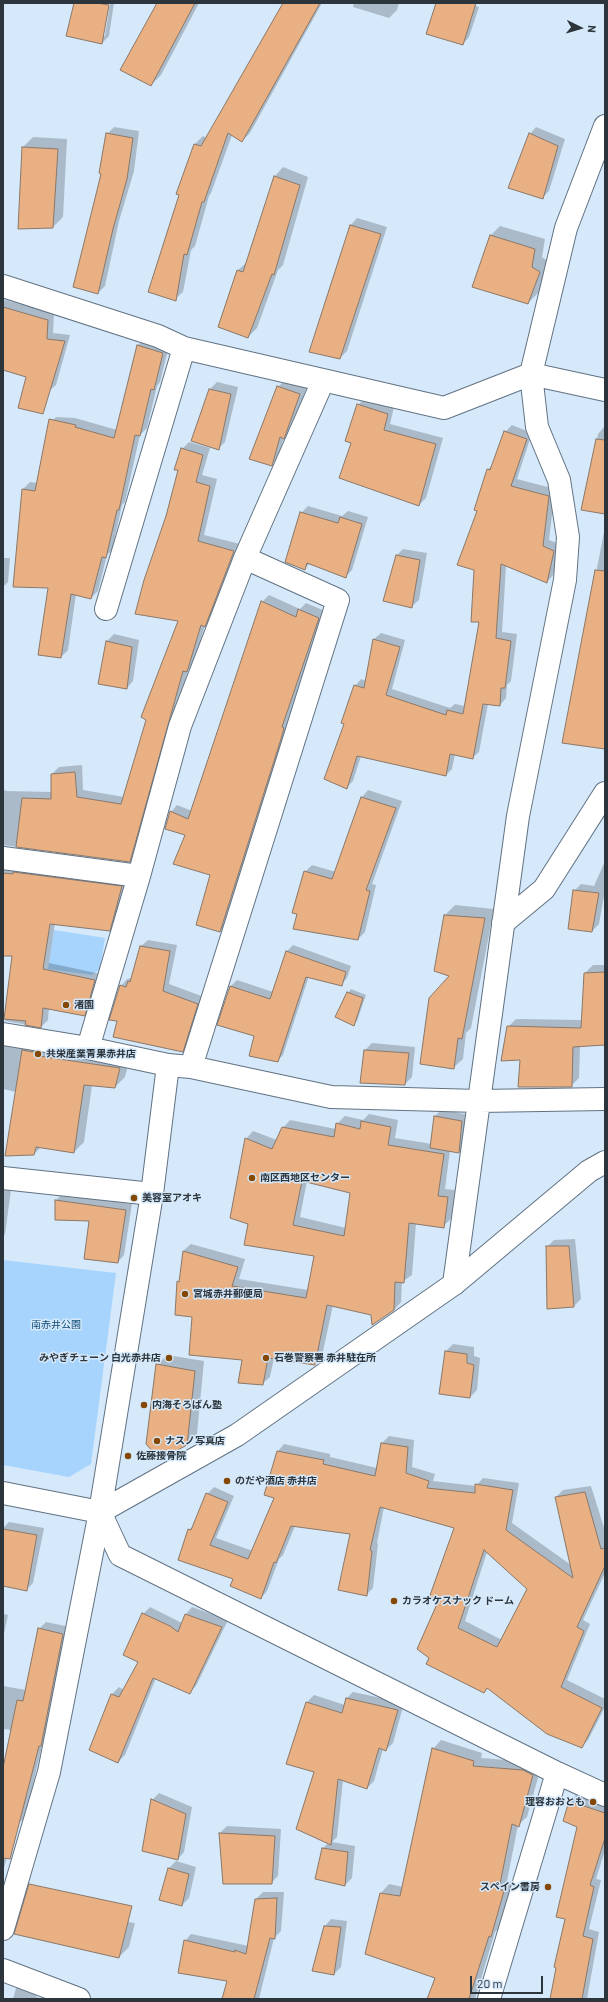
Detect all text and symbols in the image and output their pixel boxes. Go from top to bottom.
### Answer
north arrow [560,8,600,48]
text: N [586,25,599,33]
place label: 渚園 [74,999,94,1011]
marker: 渚園 [61,1000,71,1010]
place label: 共栄産業青果赤井店 [46,1048,136,1060]
marker: 共栄産業青果赤井店 [33,1049,43,1059]
place label: 南区西地区センター [260,1172,350,1184]
marker: 南区西地区センター [247,1173,257,1183]
place label: 美容室アオキ [142,1192,202,1204]
marker: 美容室アオキ [129,1193,139,1203]
place label: 宮城赤井郵便局 [193,1288,263,1300]
marker: 宮城赤井郵便局 [180,1289,190,1299]
park label: 南赤井公園 [31,1319,81,1331]
place label: みやぎチェーン 白光赤井店 [39,1352,161,1364]
place label: 石巻警察署 赤井駐在所 [274,1352,376,1364]
marker: みやぎチェーン 白光赤井店 [164,1353,174,1363]
marker: 石巻警察署 赤井駐在所 [261,1353,271,1363]
place label: 内海そろばん塾 [152,1399,222,1411]
marker: 内海そろばん塾 [139,1400,149,1410]
place label: ナスノ写真店 [165,1435,225,1447]
marker: ナスノ写真店 [152,1436,162,1446]
place label: 佐藤接骨院 [136,1450,186,1462]
marker: 佐藤接骨院 [123,1451,133,1461]
place label: のだや酒店 赤井店 [235,1475,317,1487]
marker: のだや酒店 赤井店 [222,1476,232,1486]
place label: カラオケスナック ドーム [402,1595,514,1607]
marker: カラオケスナック ドーム [389,1596,399,1606]
place label: 理容おおとも [525,1796,585,1808]
marker: 理容おおとも [588,1797,598,1807]
place label: スペイン書房 [480,1881,540,1893]
marker: スペイン書房 [543,1882,553,1892]
scale bar [472,1968,545,1994]
text: 20 m [477,1976,503,1990]

